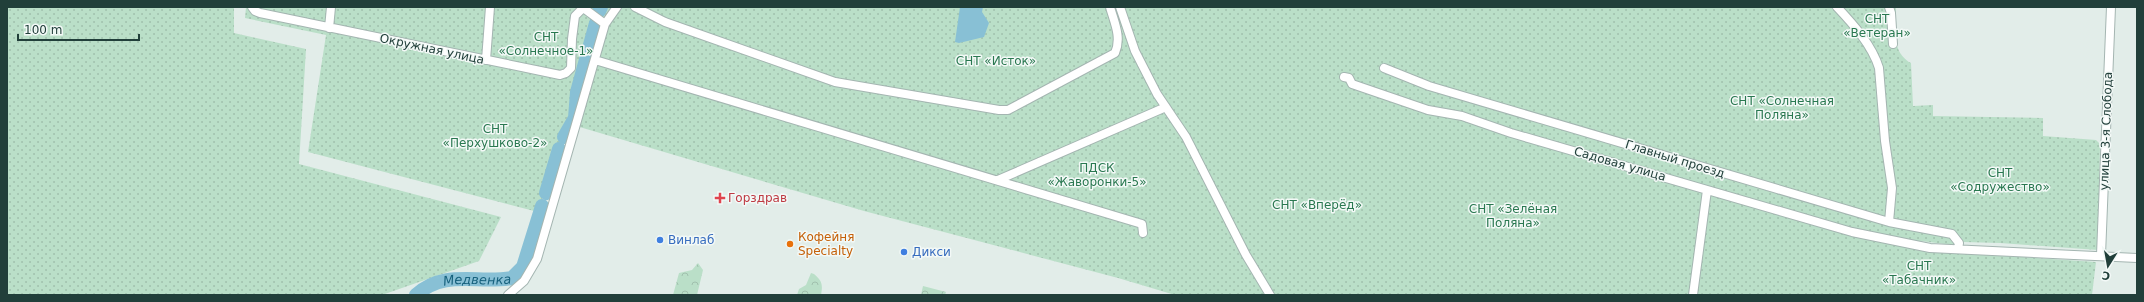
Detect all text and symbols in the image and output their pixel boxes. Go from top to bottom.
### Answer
park label: СНТ «Ветеран» [1843,12,1911,40]
scale bar [18,16,139,42]
text: 100 m [24,23,62,37]
park label: СНТ «Солнечное-1» [499,30,593,58]
street label: Окружная улица [378,31,486,67]
park label: СНТ «Исток» [956,54,1036,68]
street label: улица 3-я Слобода [2097,71,2115,191]
park label: СНТ «Солнечная Поляна» [1730,94,1834,122]
park label: СНТ «Перхушково-2» [443,122,547,150]
street label: Главный проезд [1624,137,1726,181]
street label: Садовая улица [1572,144,1668,184]
park label: ПДСК «Жаворонки-5» [1047,161,1147,189]
park label: СНТ «Содружество» [1950,166,2050,194]
place label: Горздрав [728,191,787,205]
marker: Горздрав [715,193,725,203]
park label: СНТ «Вперёд» [1272,198,1362,212]
park label: СНТ «Зелёная Поляна» [1469,202,1557,230]
place label: Кофейня Specialty [798,230,854,258]
place label: Винлаб [668,233,714,247]
marker: Винлаб [655,235,665,245]
marker: Кофейня Specialty [785,239,795,249]
place label: Дикси [912,245,951,259]
north arrow [2088,246,2128,286]
marker: Дикси [899,247,909,257]
park label: СНТ «Табачник» [1882,259,1956,287]
text: С [2101,268,2111,282]
water label: Медвенка [442,271,512,288]

